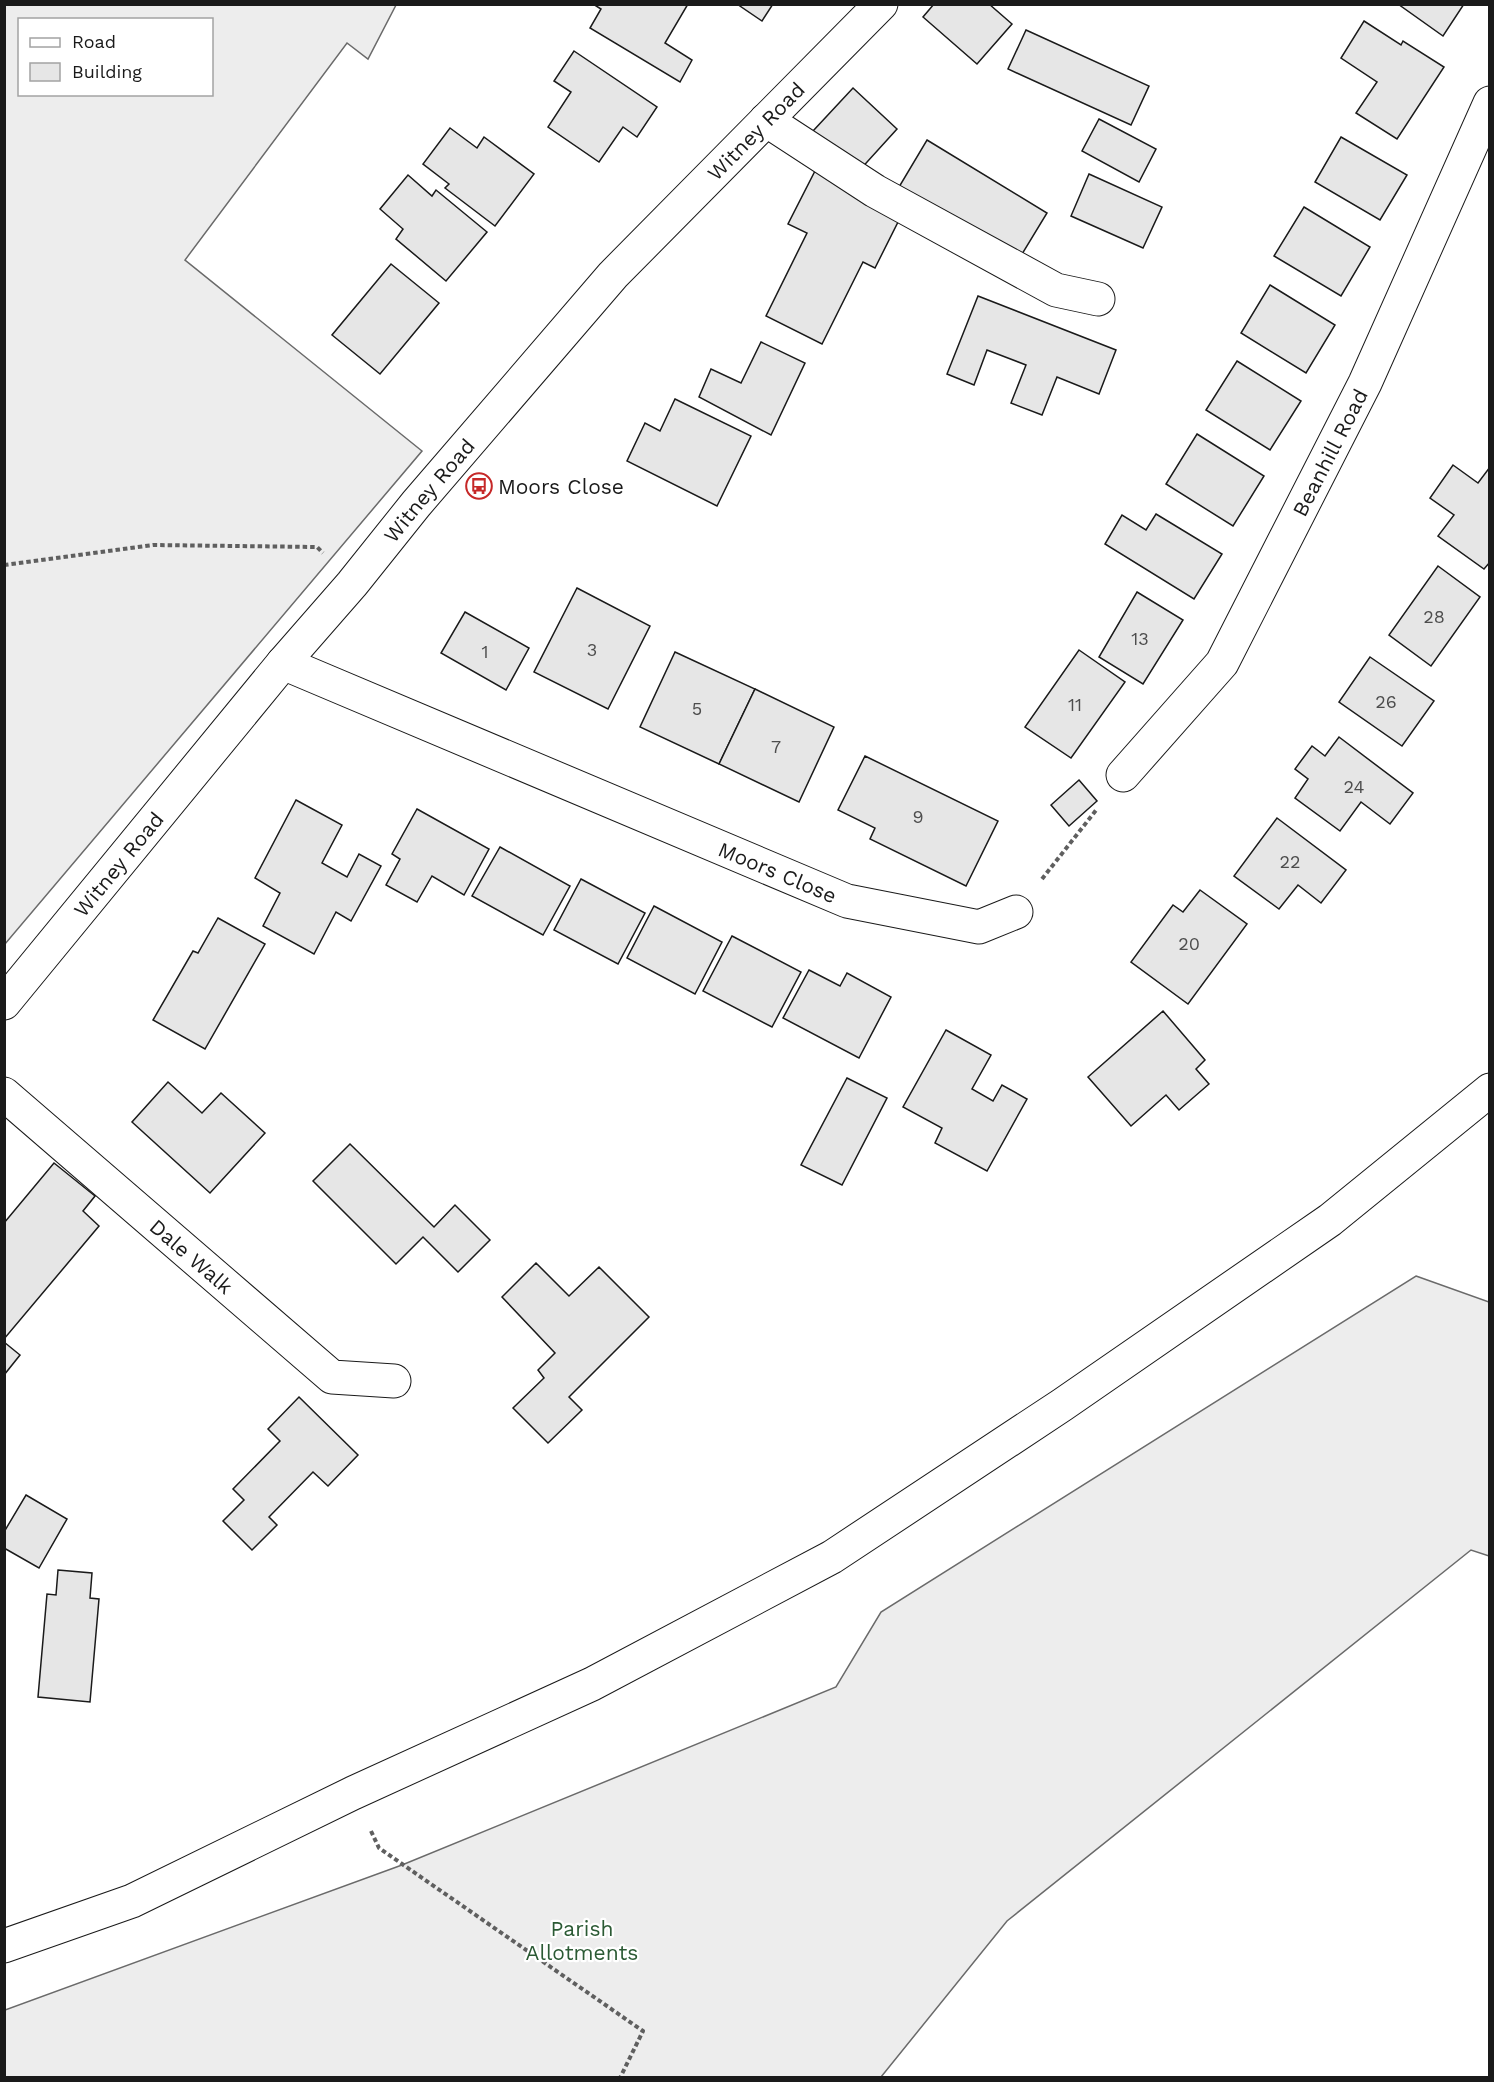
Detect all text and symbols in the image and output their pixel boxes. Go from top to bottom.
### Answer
legend [18,18,213,96]
text: Road [72,31,116,52]
text: Building [72,61,142,82]
street label: Witney Road [702,77,809,185]
street label: Beanhill Road [1287,384,1373,520]
street label: Witney Road [378,433,479,547]
bus stop icon: Moors Close [464,471,494,501]
place label: Moors Close [498,474,624,499]
house number: 28 [1423,606,1445,627]
house number: 13 [1131,628,1149,649]
house number: 3 [587,639,597,660]
house number: 1 [481,641,489,662]
house number: 26 [1375,691,1397,712]
house number: 11 [1068,694,1082,715]
house number: 5 [692,698,702,719]
house number: 7 [771,736,781,757]
house number: 24 [1344,776,1364,797]
street label: Witney Road [68,806,168,921]
house number: 9 [912,806,924,827]
street label: Moors Close [715,836,841,908]
house number: 22 [1280,851,1301,872]
house number: 20 [1178,933,1200,954]
street label: Dale Walk [145,1213,239,1299]
park label: Parish Allotments [526,1916,638,1965]

